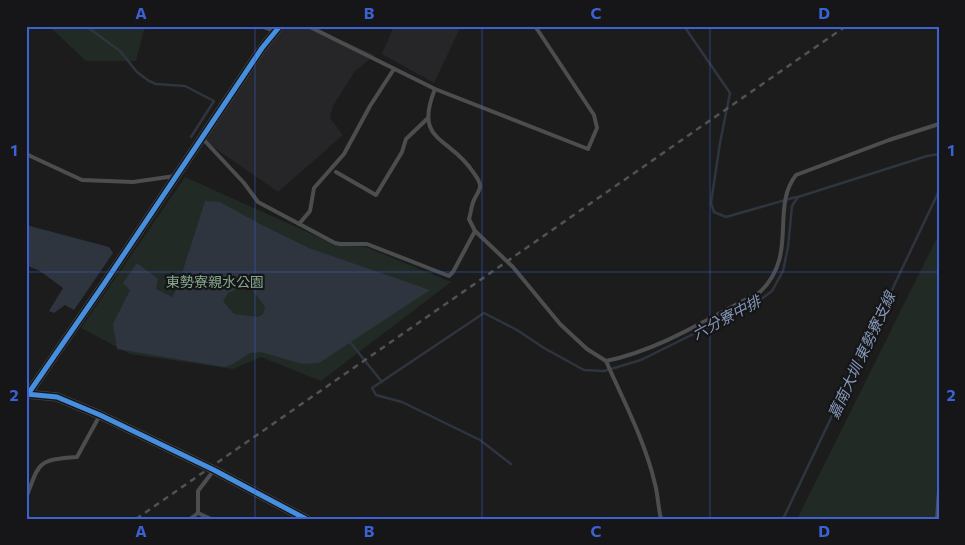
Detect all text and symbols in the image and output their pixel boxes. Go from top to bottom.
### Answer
text: A [135,3,147,22]
text: B [364,3,375,22]
text: C [591,3,602,22]
text: D [818,3,830,22]
text: 1 [10,140,18,159]
text: 1 [947,140,955,159]
park label: 東勢寮親水公園 [166,273,264,290]
water label: 嘉南大圳 東勢寮支線 [824,287,899,421]
water label: 六分寮中排 [689,291,765,343]
text: 2 [9,385,19,404]
text: 2 [946,385,956,404]
text: A [135,521,147,540]
text: B [364,521,375,540]
text: C [591,521,602,540]
text: D [818,521,830,540]

